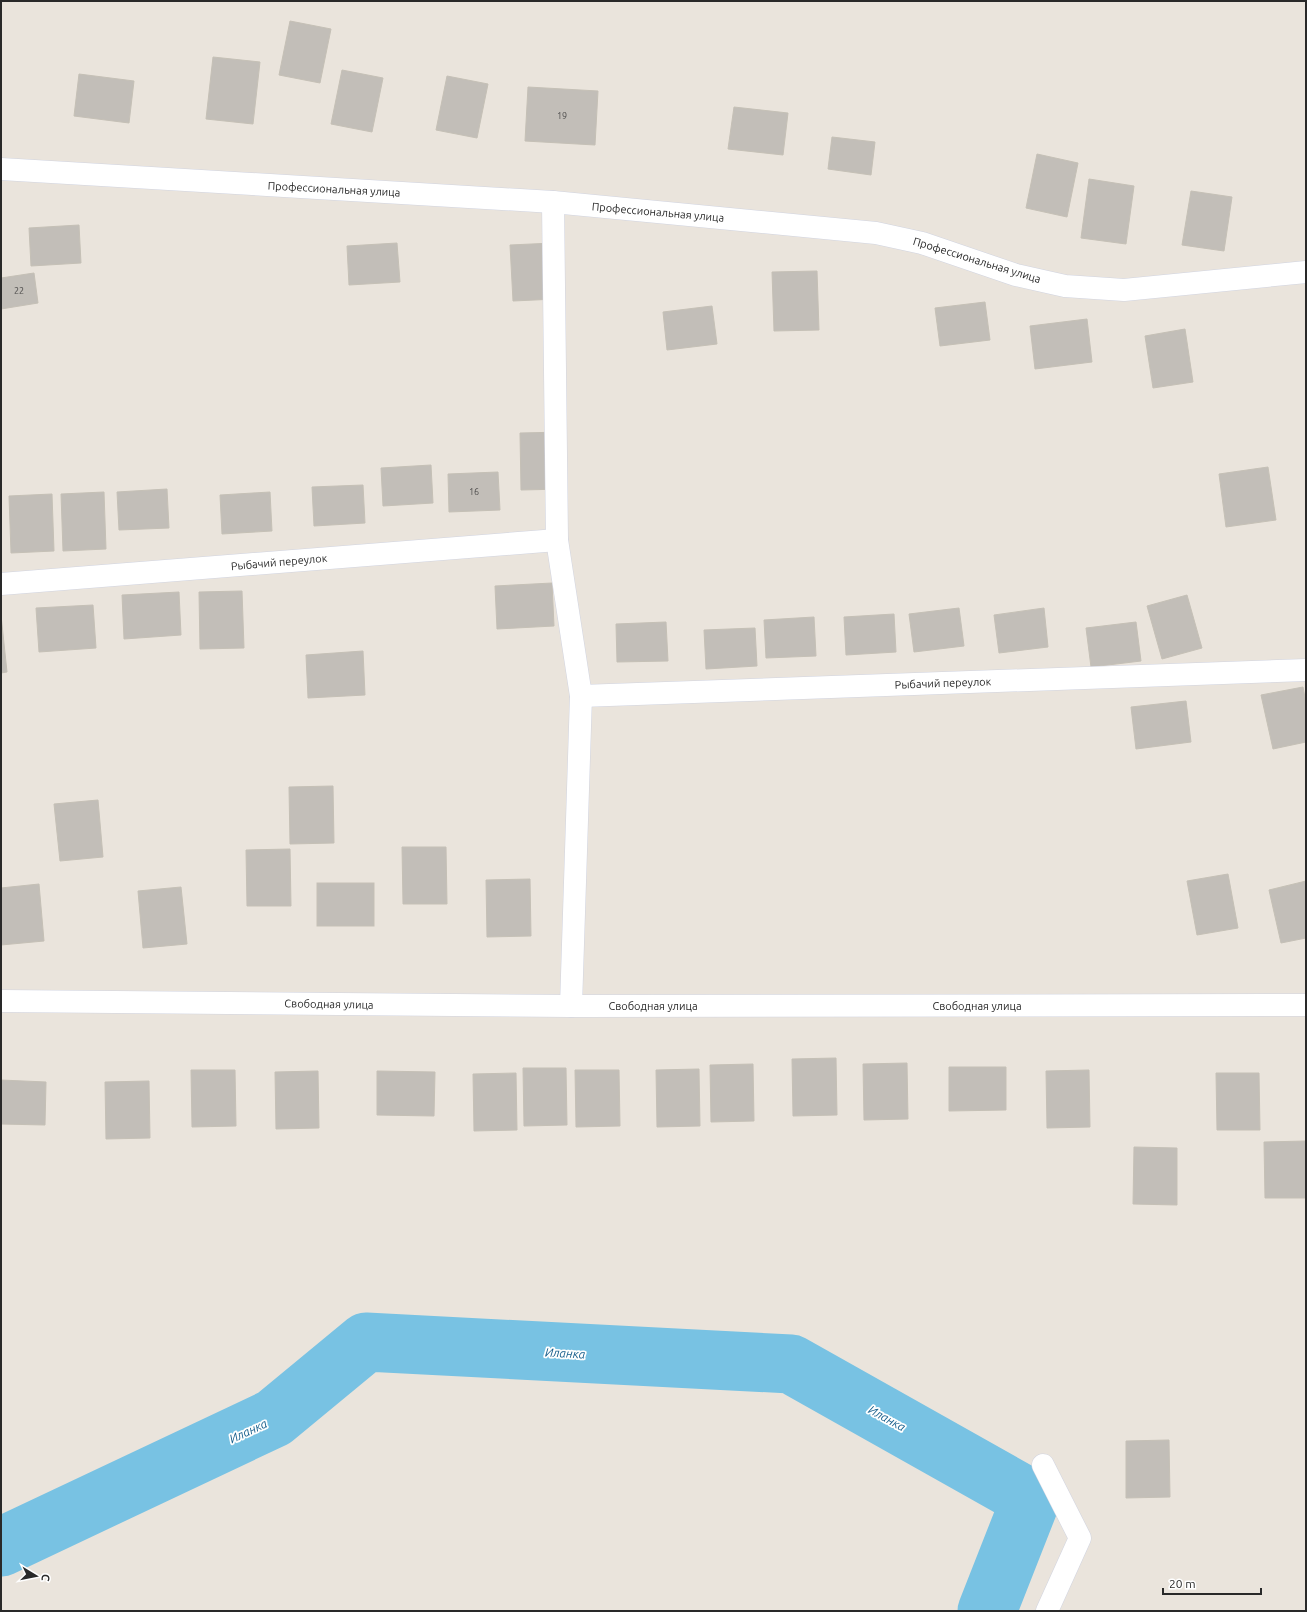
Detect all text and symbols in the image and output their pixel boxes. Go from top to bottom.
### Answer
house number: 19 [557,111,567,121]
street label: Профессиональная улица [267,180,401,198]
street label: Профессиональная улица [591,200,725,224]
street label: Профессиональная улица [912,235,1042,285]
house number: 22 [14,286,24,296]
house number: 16 [469,487,479,497]
street label: Рыбачий переулок [230,552,328,572]
street label: Рыбачий переулок [894,675,992,691]
street label: Свободная улица [284,997,374,1011]
street label: Свободная улица [608,1000,698,1012]
street label: Свободная улица [932,1000,1022,1012]
water label: Иланка [545,1345,586,1361]
water label: Иланка [866,1403,908,1434]
water label: Иланка [227,1416,269,1445]
north arrow [16,1556,56,1596]
scale bar [1163,1570,1261,1596]
text: С [39,1573,52,1582]
text: 20 m [1169,1577,1196,1590]

